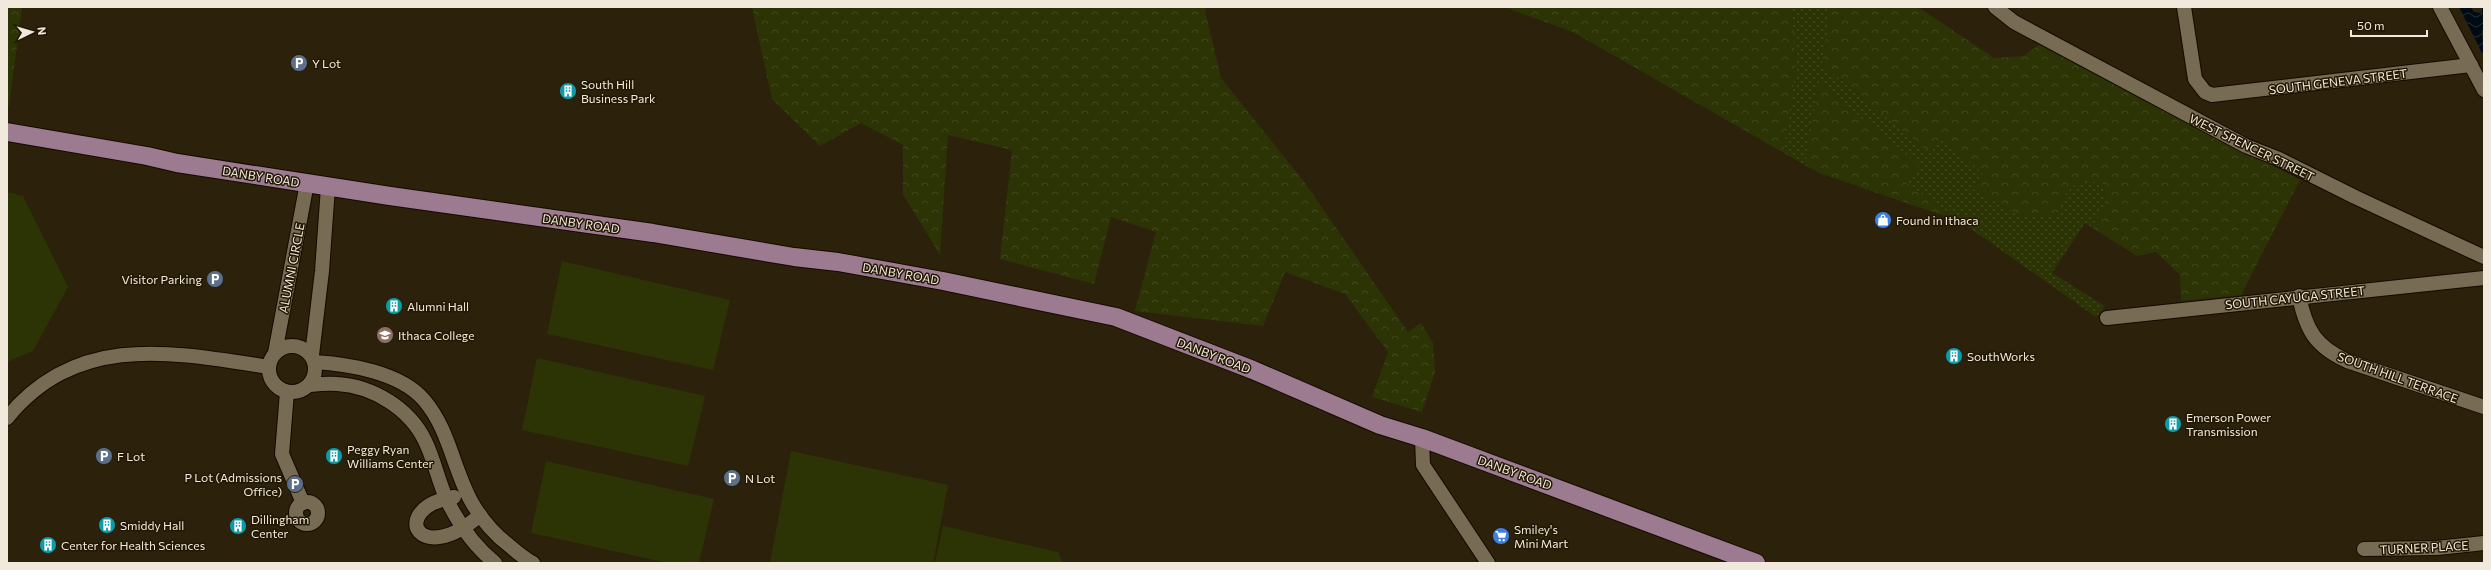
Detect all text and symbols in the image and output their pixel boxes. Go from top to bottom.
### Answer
north arrow [12,12,52,52]
scale bar [2351,12,2427,38]
text: 50 m [2357,18,2385,32]
text: N [36,26,49,36]
parking icon: Y Lot [289,53,309,73]
place label: Y Lot [312,56,341,70]
street label: SOUTH GENEVA STREET [2268,66,2408,96]
place label: South Hill Business Park [581,77,656,105]
building icon: South Hill Business Park [558,81,578,101]
street label: WEST SPENCER STREET [2187,111,2317,183]
street label: DANBY ROAD [221,163,301,189]
shop icon: Found in Ithaca [1873,210,1893,230]
street label: DANBY ROAD [541,211,621,235]
place label: Found in Ithaca [1896,213,1979,227]
street label: ALUMNI CIRCLE [275,222,307,314]
street label: DANBY ROAD [861,259,941,287]
parking icon: Visitor Parking [205,269,225,289]
place label: Visitor Parking [121,272,202,286]
street label: SOUTH CAYUGA STREET [2224,283,2366,311]
building icon: Alumni Hall [384,296,404,316]
place label: Alumni Hall [407,299,469,313]
school or university icon: Ithaca College [375,325,395,345]
place label: Ithaca College [398,328,474,342]
street label: DANBY ROAD [1175,335,1253,376]
building icon: SouthWorks [1944,346,1964,366]
place label: SouthWorks [1967,349,2035,363]
street label: SOUTH HILL TERRACE [2336,349,2460,405]
place label: Emerson Power Transmission [2186,410,2271,438]
building icon: Emerson Power Transmission [2163,414,2183,434]
place label: Peggy Ryan Williams Center [347,442,434,470]
parking icon: F Lot [94,446,114,466]
building icon: Peggy Ryan Williams Center [324,446,344,466]
place label: F Lot [117,449,145,463]
street label: DANBY ROAD [1476,452,1554,492]
parking icon: N Lot [722,468,742,488]
place label: P Lot (Admissions Office) [184,470,282,498]
place label: N Lot [745,471,775,485]
parking icon: P Lot (Admissions Office) [285,474,305,494]
place label: Dillingham Center [251,512,309,540]
building icon: Smiddy Hall [97,515,117,535]
building icon: Dillingham Center [228,516,248,536]
place label: Smiddy Hall [120,518,184,532]
place label: Smiley's Mini Mart [1514,522,1568,550]
supermarket icon: Smiley's Mini Mart [1491,526,1511,546]
building icon: Center for Health Sciences [38,535,58,555]
place label: Center for Health Sciences [61,538,205,552]
street label: TURNER PLACE [2379,538,2469,556]

